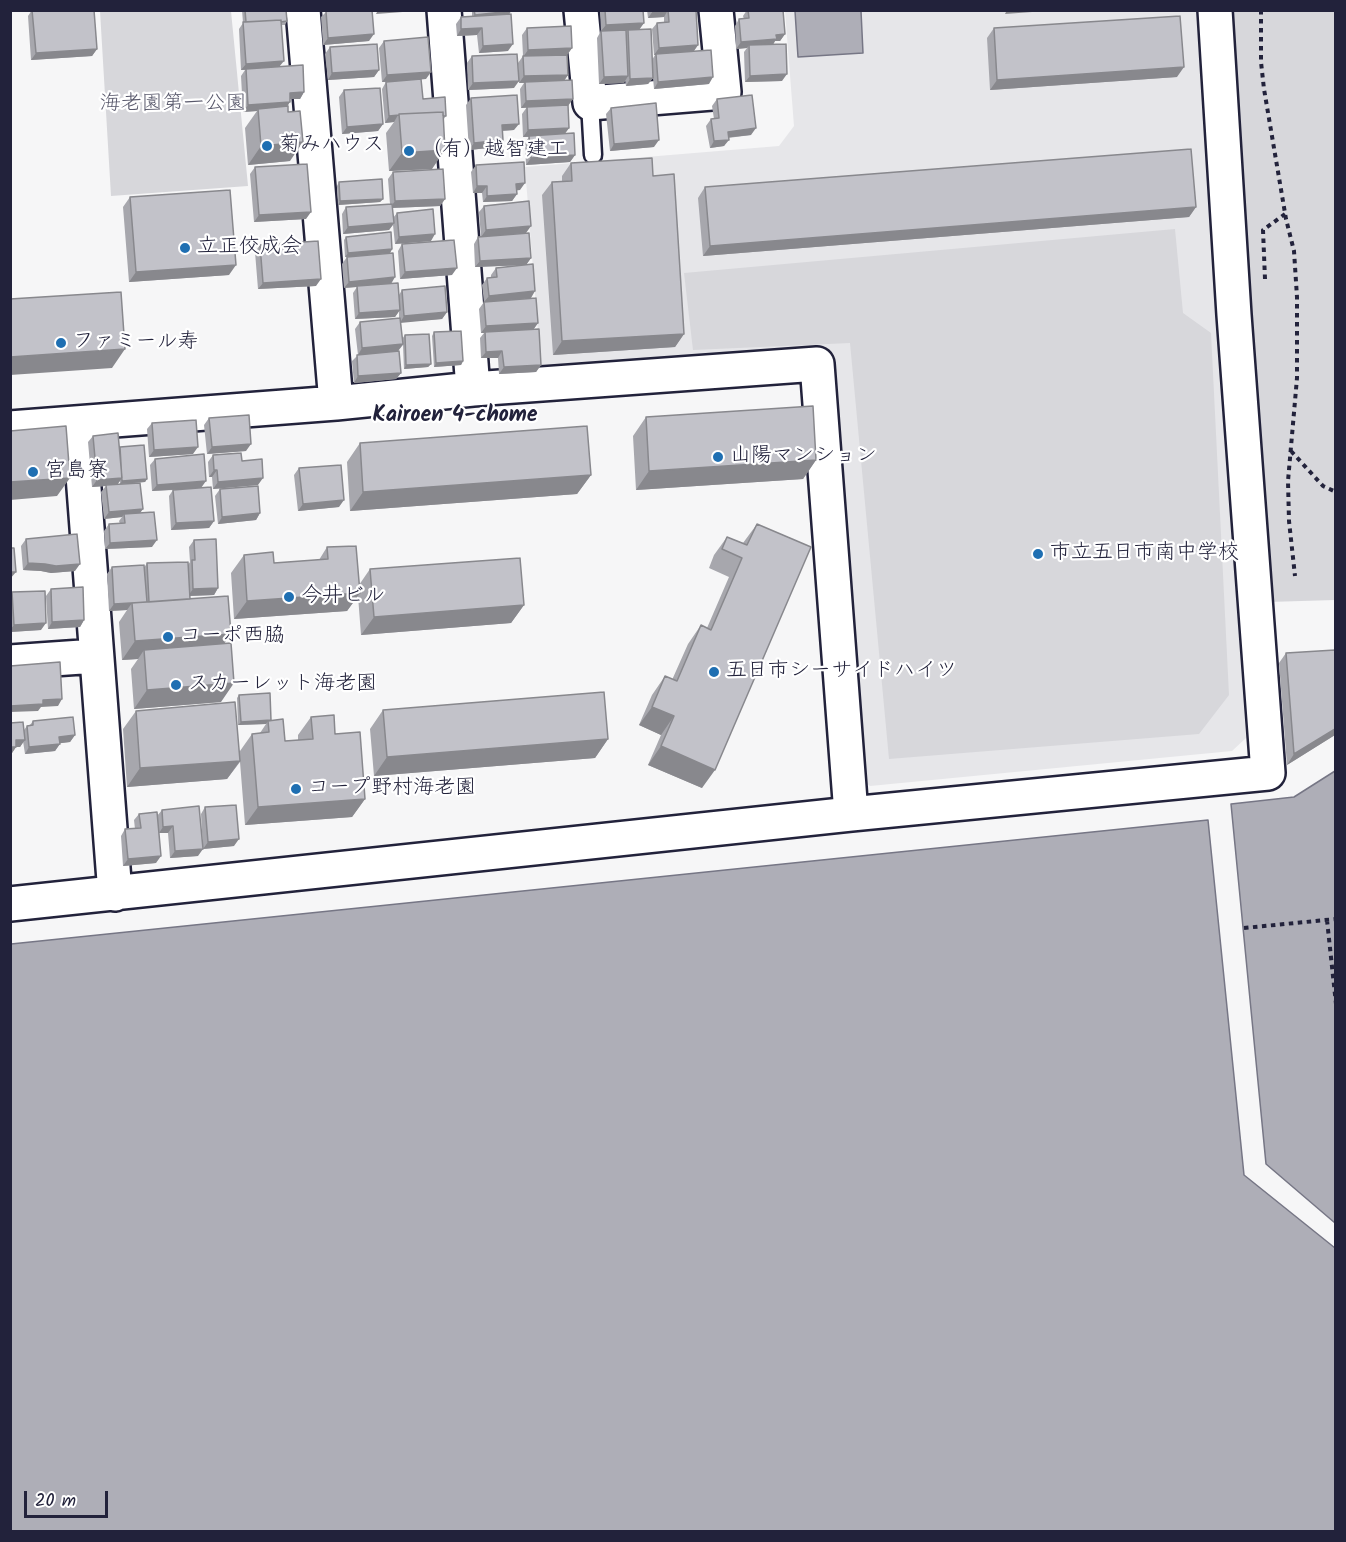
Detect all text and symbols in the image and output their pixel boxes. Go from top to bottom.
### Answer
park label: 海老園第一公園 [100,92,246,118]
place label: 菊みハウス [279,133,384,159]
place label: （有）越智建工 [421,138,568,164]
marker: 菊みハウス [260,139,274,153]
marker: （有）越智建工 [402,144,416,158]
place label: 立正佼成会 [197,235,302,261]
marker: 立正佼成会 [178,241,192,255]
place label: ファミール寿 [73,330,199,356]
marker: ファミール寿 [54,336,68,350]
district label: Kairoen 4-chome [372,404,538,430]
place label: 山陽マンション [730,444,877,470]
marker: 山陽マンション [711,450,725,464]
place label: 宮島寮 [45,459,108,485]
marker: 宮島寮 [26,465,40,479]
place label: 市立五日市南中学校 [1050,541,1239,567]
marker: 市立五日市南中学校 [1031,547,1045,561]
place label: 今井ビル [301,584,385,610]
marker: 今井ビル [282,590,296,604]
place label: コーポ西脇 [180,624,285,650]
marker: コーポ西脇 [161,630,175,644]
place label: 五日市シーサイドハイツ [726,659,957,685]
marker: 五日市シーサイドハイツ [707,665,721,679]
place label: スカーレット海老園 [188,672,377,698]
marker: スカーレット海老園 [169,678,183,692]
place label: コープ野村海老園 [308,776,476,802]
marker: コープ野村海老園 [289,782,303,796]
scale bar [27,1479,111,1517]
text: 20 m [35,1487,76,1516]

